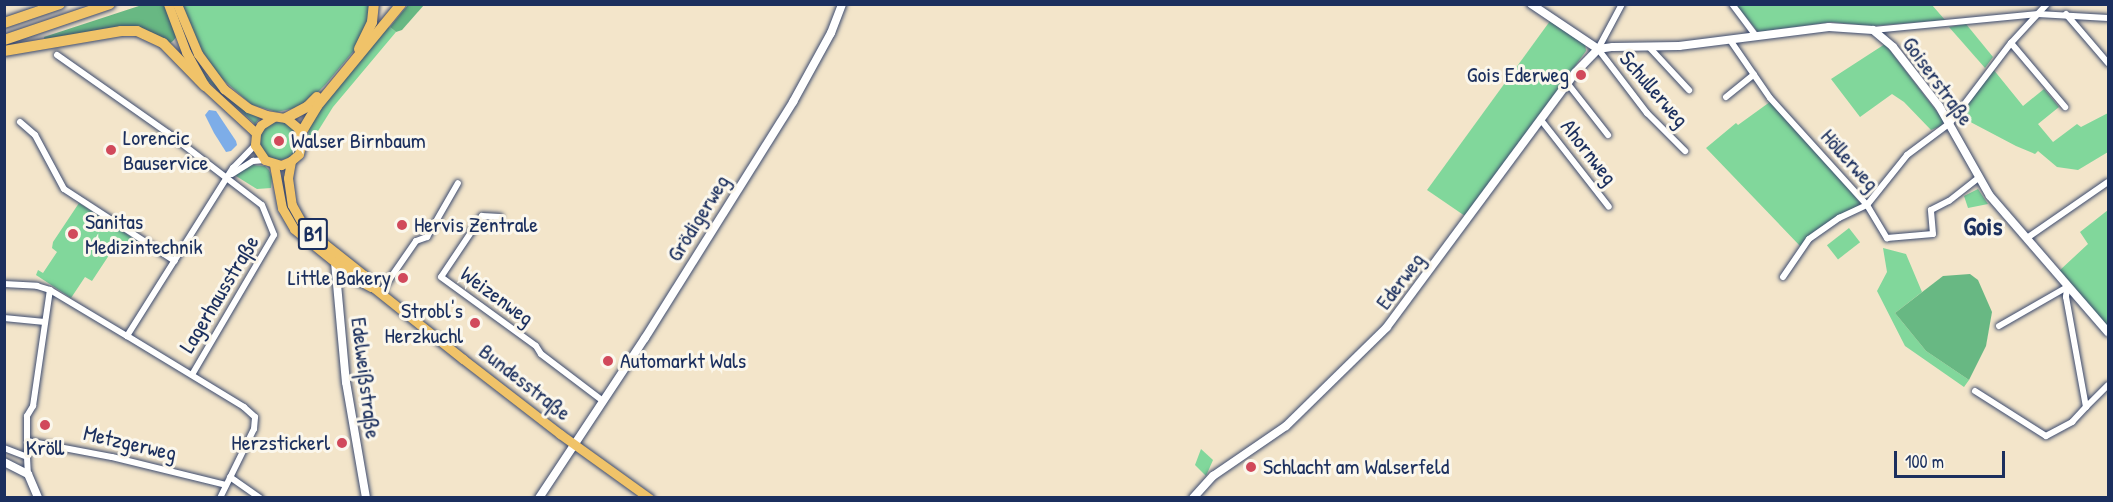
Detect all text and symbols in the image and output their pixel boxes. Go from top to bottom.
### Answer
street label: Goiserstraße [1897,31,1979,131]
street label: Schullerweg [1614,46,1694,132]
place label: Gois Ederweg [1467,62,1569,88]
marker: Gois Ederweg [1574,68,1588,82]
street label: Ahornweg [1555,114,1623,190]
street label: Höllerweg [1815,123,1885,197]
place label: Lorencic Bauservice [123,124,208,176]
place label: Walser Birnbaum [291,128,426,154]
marker: Walser Birnbaum [272,134,286,148]
marker: Lorencic Bauservice [104,143,118,157]
street label: Grödigerweg [661,170,735,266]
place label: Sanitas Medizintechnik [85,208,203,260]
district label: Gois [1964,210,2002,242]
place label: Hervis Zentrale [414,212,538,238]
road number: B1 [296,216,330,252]
marker: Hervis Zentrale [395,218,409,232]
marker: Sanitas Medizintechnik [66,227,80,241]
street label: Lagerhausstraße [174,230,264,358]
street label: Ederweg [1370,247,1430,315]
street label: Weizenweg [455,261,539,331]
place label: Little Bakery [288,265,391,291]
marker: Little Bakery [396,271,410,285]
place label: Strobl's Herzkuchl [385,297,463,348]
street label: Edelweißstraße [345,316,387,440]
marker: Strobl's Herzkuchl [468,316,482,330]
street label: Bundesstraße [474,338,576,426]
place label: Automarkt Wals [620,348,746,374]
marker: Automarkt Wals [601,354,615,368]
marker: Kröll [38,418,52,432]
street label: Metzgerweg [81,420,179,466]
place label: Herzstickerl [231,430,330,456]
place label: Kröll [26,435,64,461]
marker: Herzstickerl [335,436,349,450]
scale bar [1897,439,2008,477]
text: 100 m [1905,449,1944,474]
place label: Schlacht am Walserfeld [1263,454,1449,480]
marker: Schlacht am Walserfeld [1244,460,1258,474]

